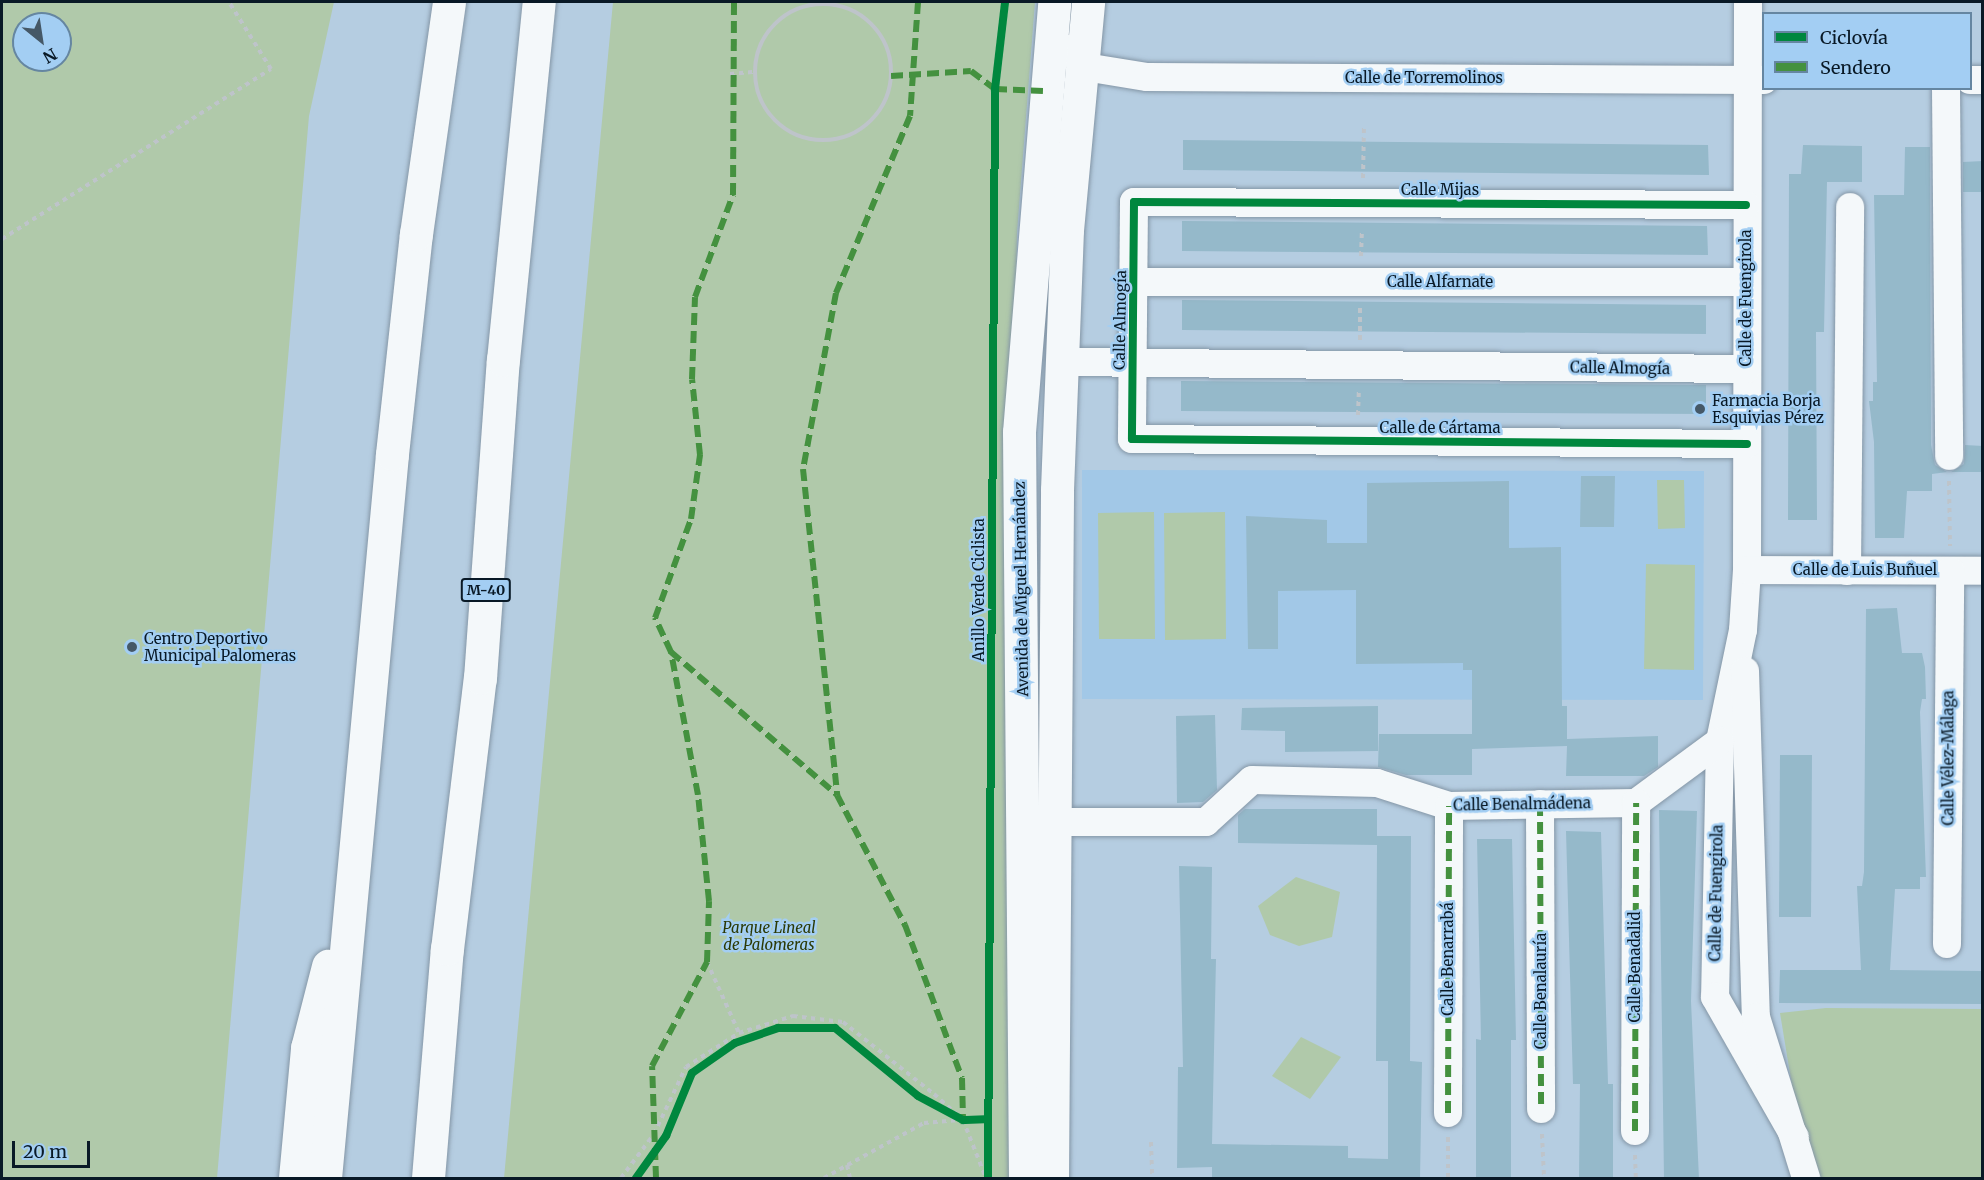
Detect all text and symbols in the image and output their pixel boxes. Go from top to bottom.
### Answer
north arrow [12,12,72,72]
legend [1762,12,1972,90]
text: Ciclovía [1820,26,1888,49]
text: N [40,44,60,68]
text: Sendero [1820,56,1891,79]
street label: Calle de Torremolinos [1345,69,1503,87]
street label: Calle Mijas [1401,181,1479,199]
street label: Calle de Fuengirola [1737,230,1755,366]
street label: Calle Almogía [1110,270,1130,370]
street label: Calle Alfarnate [1387,273,1493,291]
street label: Calle Almogía [1570,358,1670,378]
place label: Farmacia Borja Esquivias Pérez [1712,391,1824,426]
marker: Farmacia Borja Esquivias Pérez [1693,402,1707,416]
street label: Calle de Cártama [1380,419,1500,437]
street label: Avenida de Miguel Hernández [1010,481,1032,697]
street label: Anillo Verde Ciclista [970,518,988,662]
street label: Calle de Luis Buñuel [1793,561,1937,579]
road number: M-40 [460,579,512,601]
place label: Centro Deportivo Municipal Palomeras [144,629,296,664]
marker: Centro Deportivo Municipal Palomeras [125,640,139,654]
street label: Calle Vélez-Málaga [1939,690,1957,826]
street label: Calle Benalmádena [1453,794,1591,814]
street label: Calle de Fuengirola [1706,824,1726,962]
street label: Calle Benarrabá [1439,902,1457,1016]
street label: Calle Benadalid [1626,912,1644,1022]
park label: Parque Lineal de Palomeras [722,918,816,953]
street label: Calle Benalauría [1532,933,1550,1049]
scale bar [15,1129,93,1167]
text: 20 m [23,1140,67,1163]

